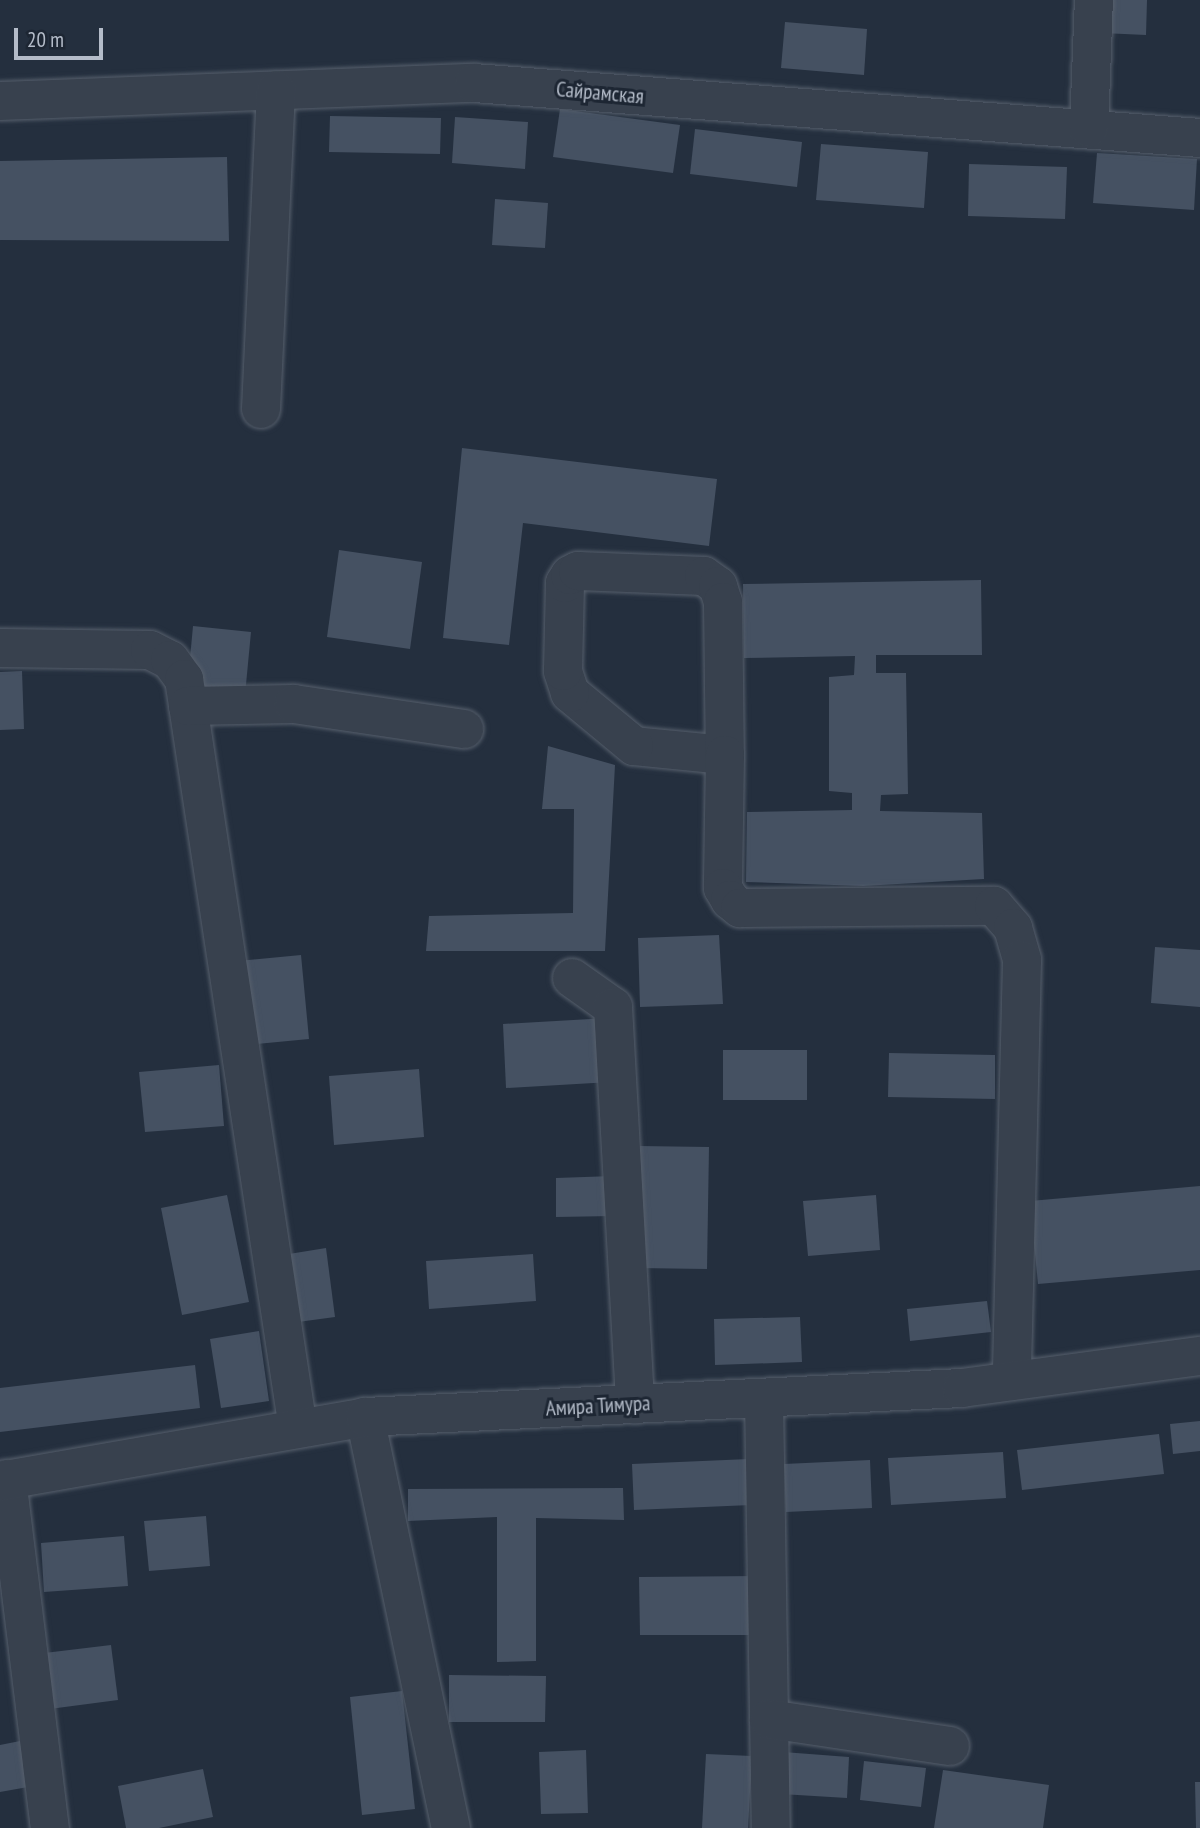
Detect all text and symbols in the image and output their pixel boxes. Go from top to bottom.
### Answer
scale bar [18,14,107,58]
text: 20 m [27,26,64,53]
street label: Сайрамская [555,77,645,109]
street label: Амира Тимура [545,1391,651,1421]

